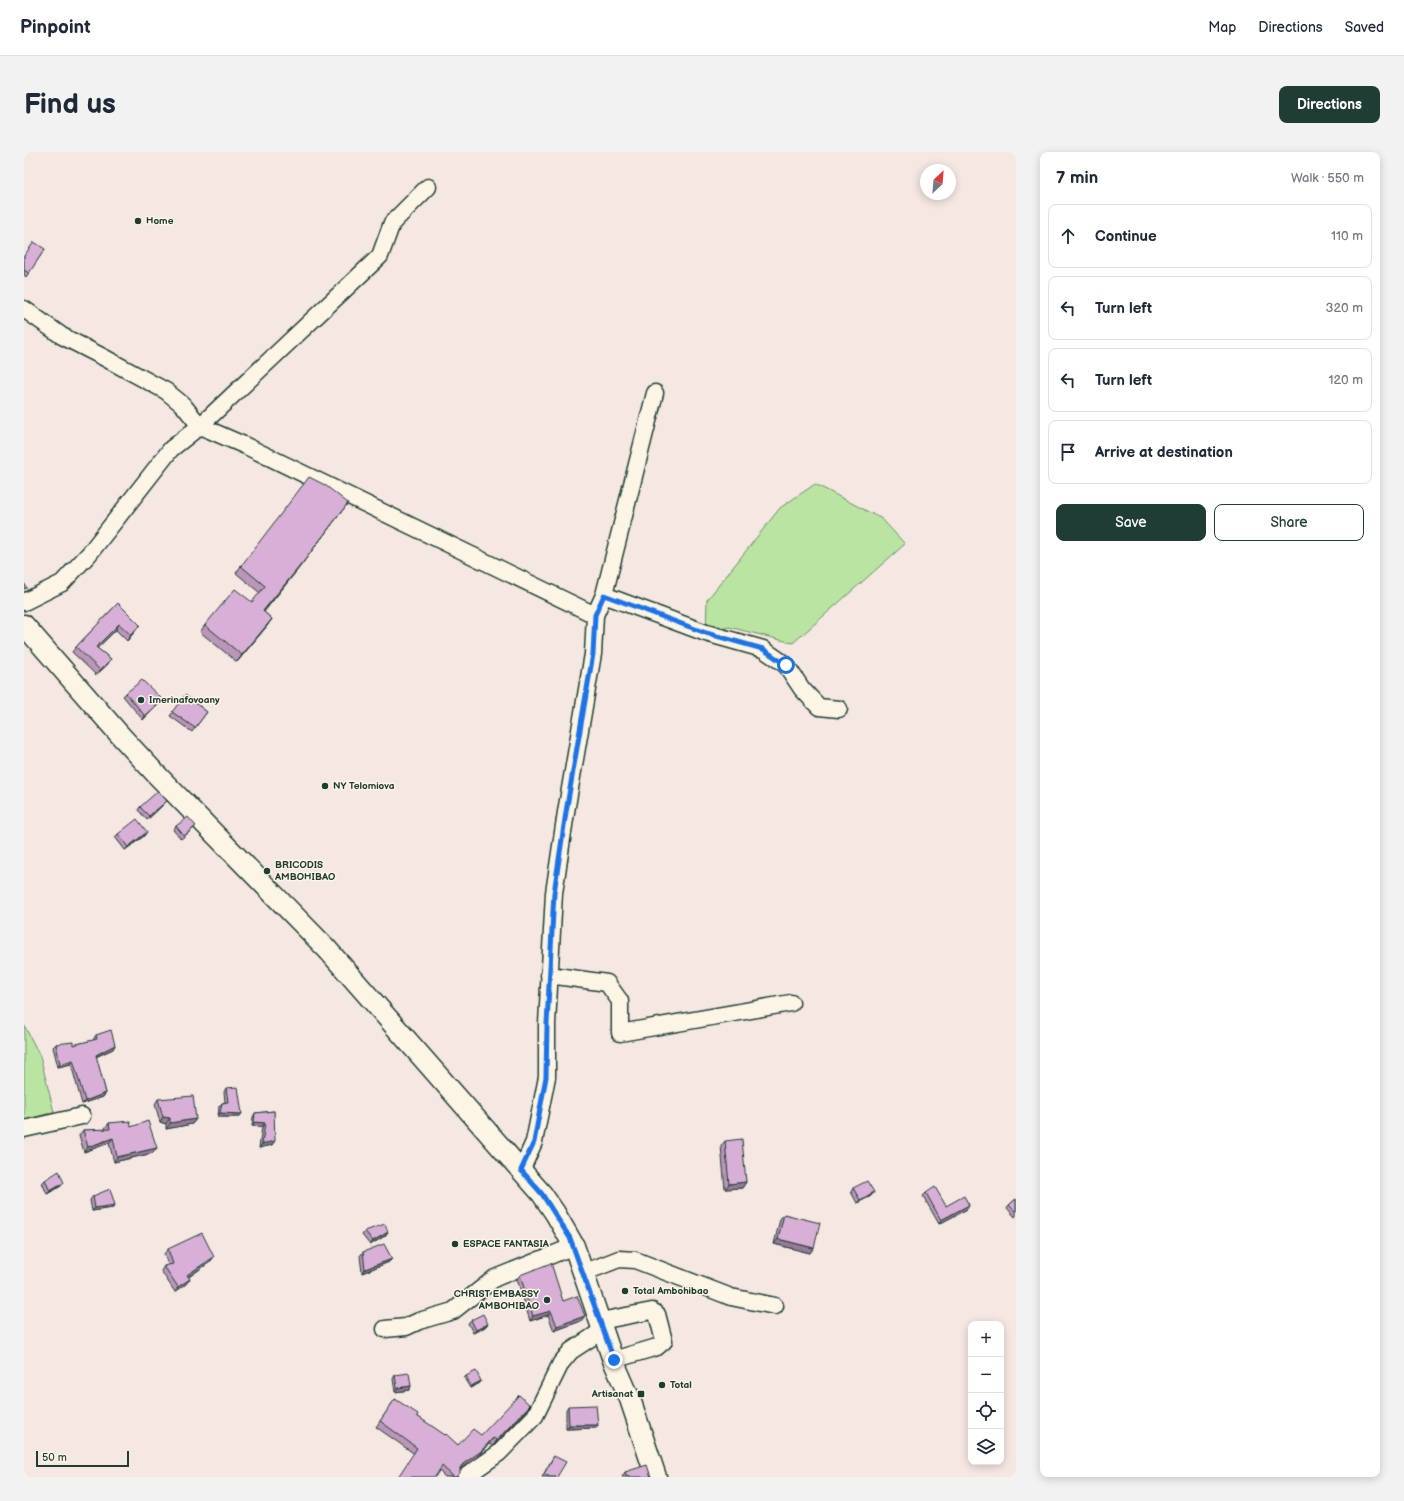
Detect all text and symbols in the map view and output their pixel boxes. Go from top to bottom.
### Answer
text: Pinpoint [20,16,91,39]
text: Map [1208,19,1236,36]
text: Directions [1258,19,1323,36]
text: Saved [1345,19,1384,36]
button: Directions [1279,86,1380,123]
text: Find us [24,88,116,121]
north arrow [920,164,956,200]
text: 7 min [1056,168,1098,188]
text: Walk · 550 m [1291,170,1364,186]
place label: Home [146,215,174,227]
marker: Home [133,216,143,226]
icon: ahead [1057,225,1079,247]
text: Continue [1095,227,1157,246]
text: 110 m [1331,228,1363,244]
icon: left [1057,297,1079,319]
text: Turn left [1095,299,1152,318]
text: 320 m [1325,300,1363,316]
icon: left [1057,369,1079,391]
text: Turn left [1095,371,1152,390]
text: 120 m [1328,372,1363,388]
icon: arrive [1057,441,1079,463]
text: Arrive at destination [1095,443,1233,462]
button: Save [1056,504,1206,541]
button: Share [1214,504,1364,541]
route start [777,656,795,674]
place label: Imerinafovoany [149,694,220,706]
marker: Imerinafovoany [136,695,146,705]
place label: NY Telomiova [333,780,395,792]
marker: NY Telomiova [320,781,330,791]
place label: BRICODIS AMBOHIBAO [274,859,336,883]
marker: BRICODIS AMBOHIBAO [262,866,272,876]
place label: ESPACE FANTASIA [463,1238,550,1250]
marker: ESPACE FANTASIA [450,1239,460,1249]
place label: Total Ambohibao [633,1285,709,1297]
marker: Total Ambohibao [620,1286,630,1296]
place label: CHRIST EMBASSY AMBOHIBAO [454,1288,540,1312]
marker: CHRIST EMBASSY AMBOHIBAO [542,1295,552,1305]
map controls [968,1321,1004,1465]
button: + [968,1321,1004,1357]
route end [605,1351,623,1369]
button: − [968,1357,1004,1393]
place label: Total [670,1379,692,1391]
marker: Total [657,1380,667,1390]
place label: Artisanat [591,1388,634,1400]
marker: Artisanat [636,1389,646,1399]
button: locate [968,1393,1004,1429]
button: layers [968,1429,1004,1465]
scale bar [36,1449,129,1468]
text: 50 m [42,1451,67,1464]

